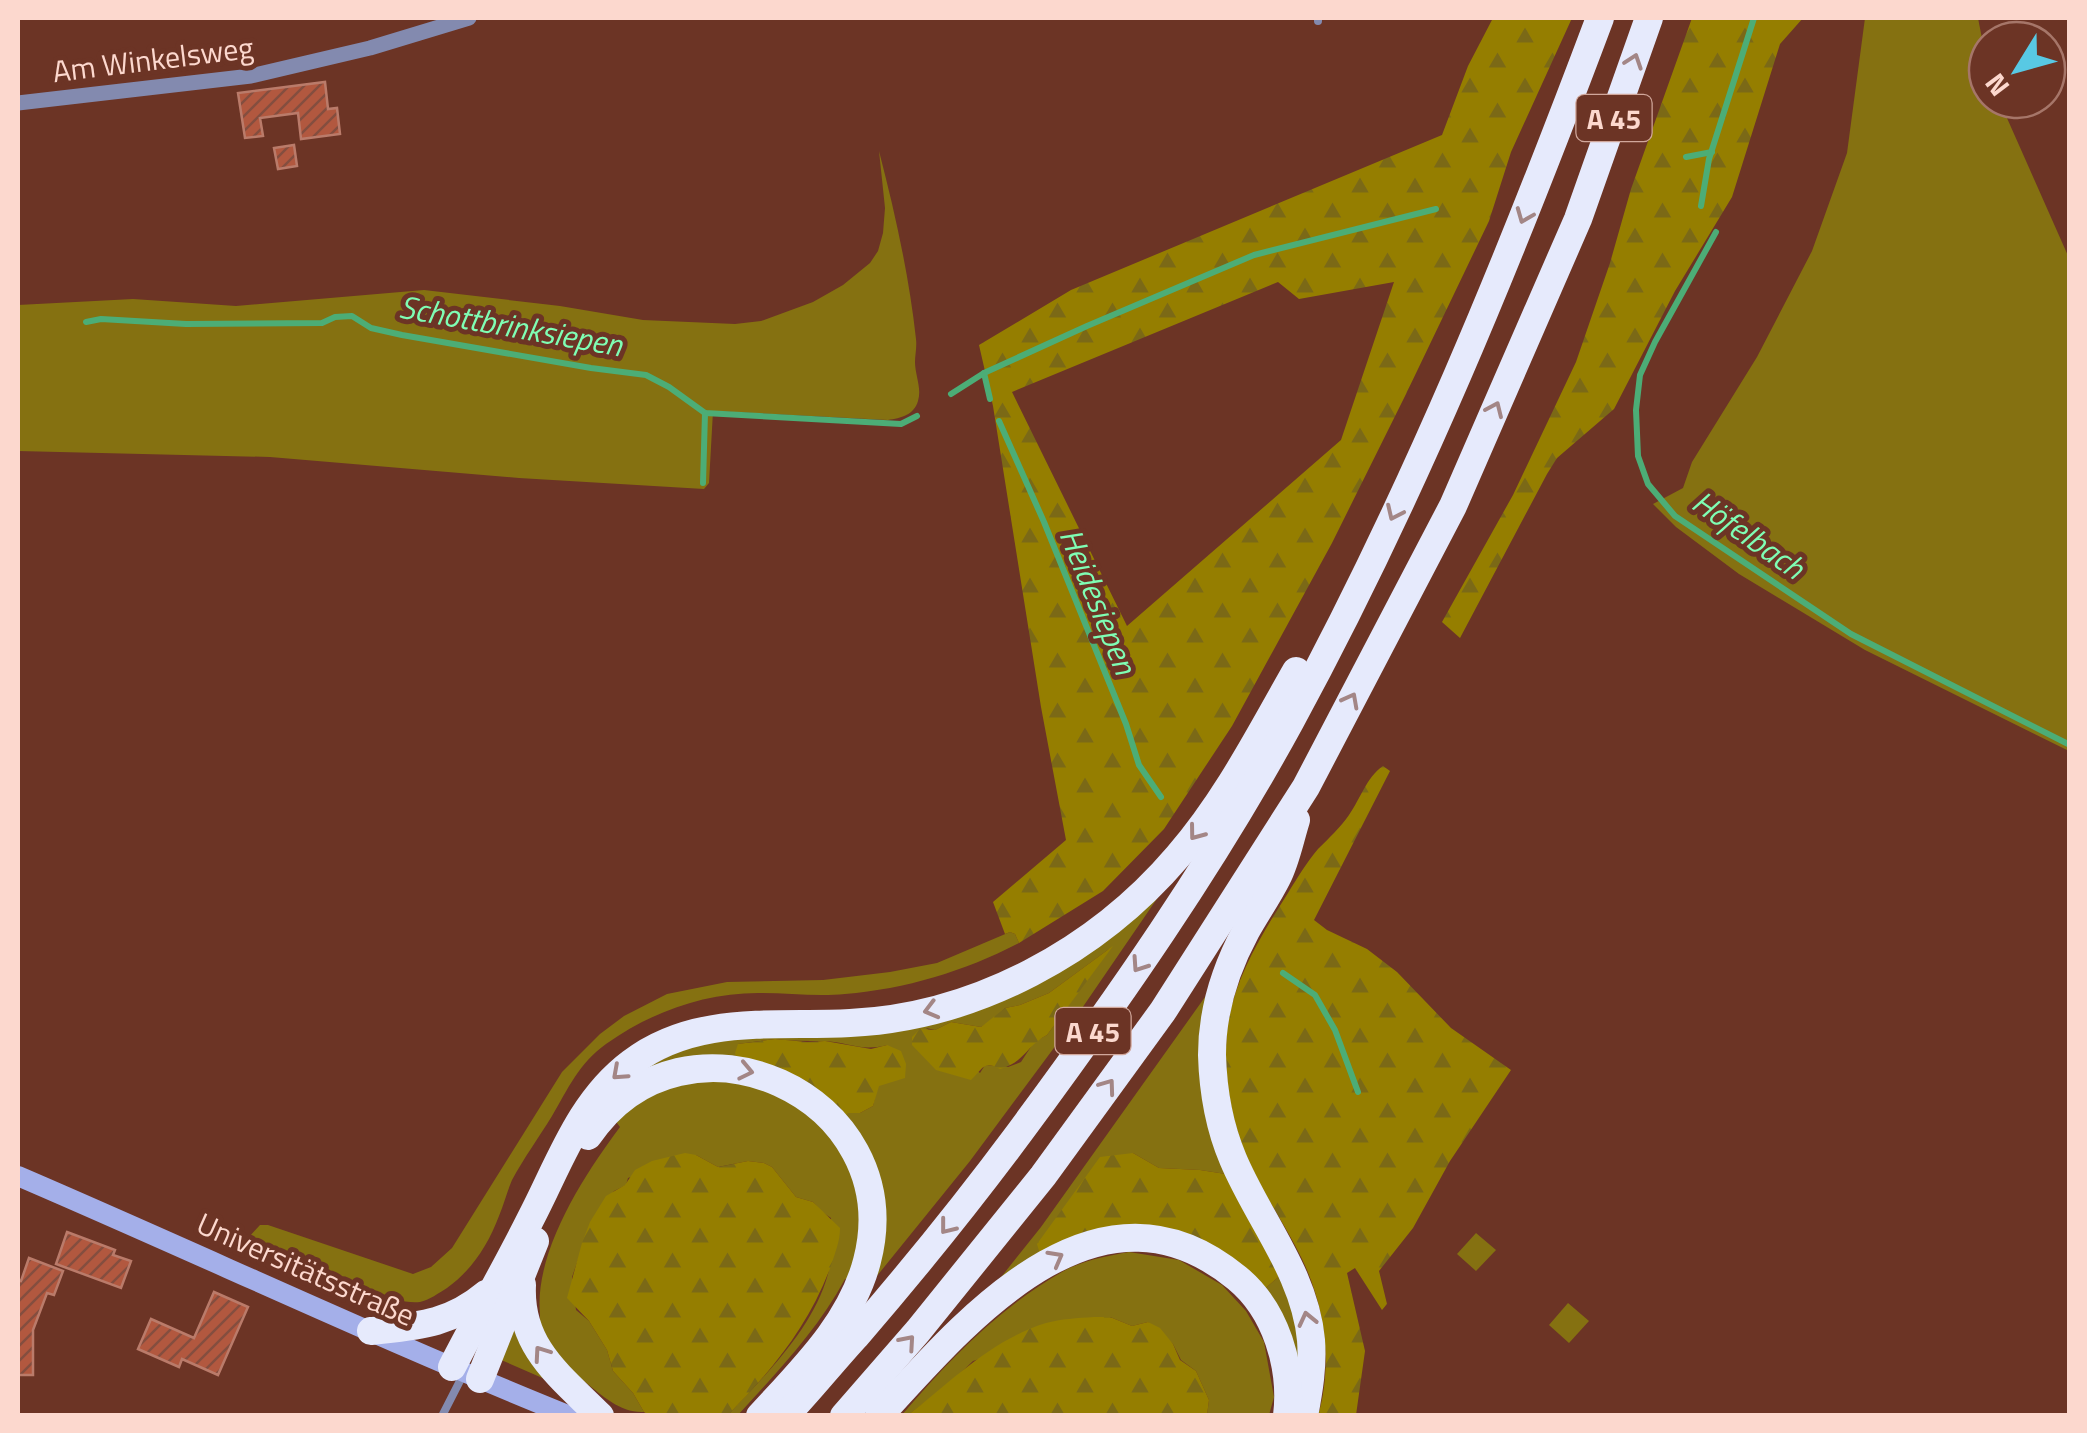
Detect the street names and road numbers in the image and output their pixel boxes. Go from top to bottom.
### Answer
street label: Am Winkelsweg [50,24,256,94]
road number: A 45 [1576,95,1652,141]
road number: A 45 [1056,1008,1130,1054]
street label: Universitätsstraße [190,1200,422,1338]

